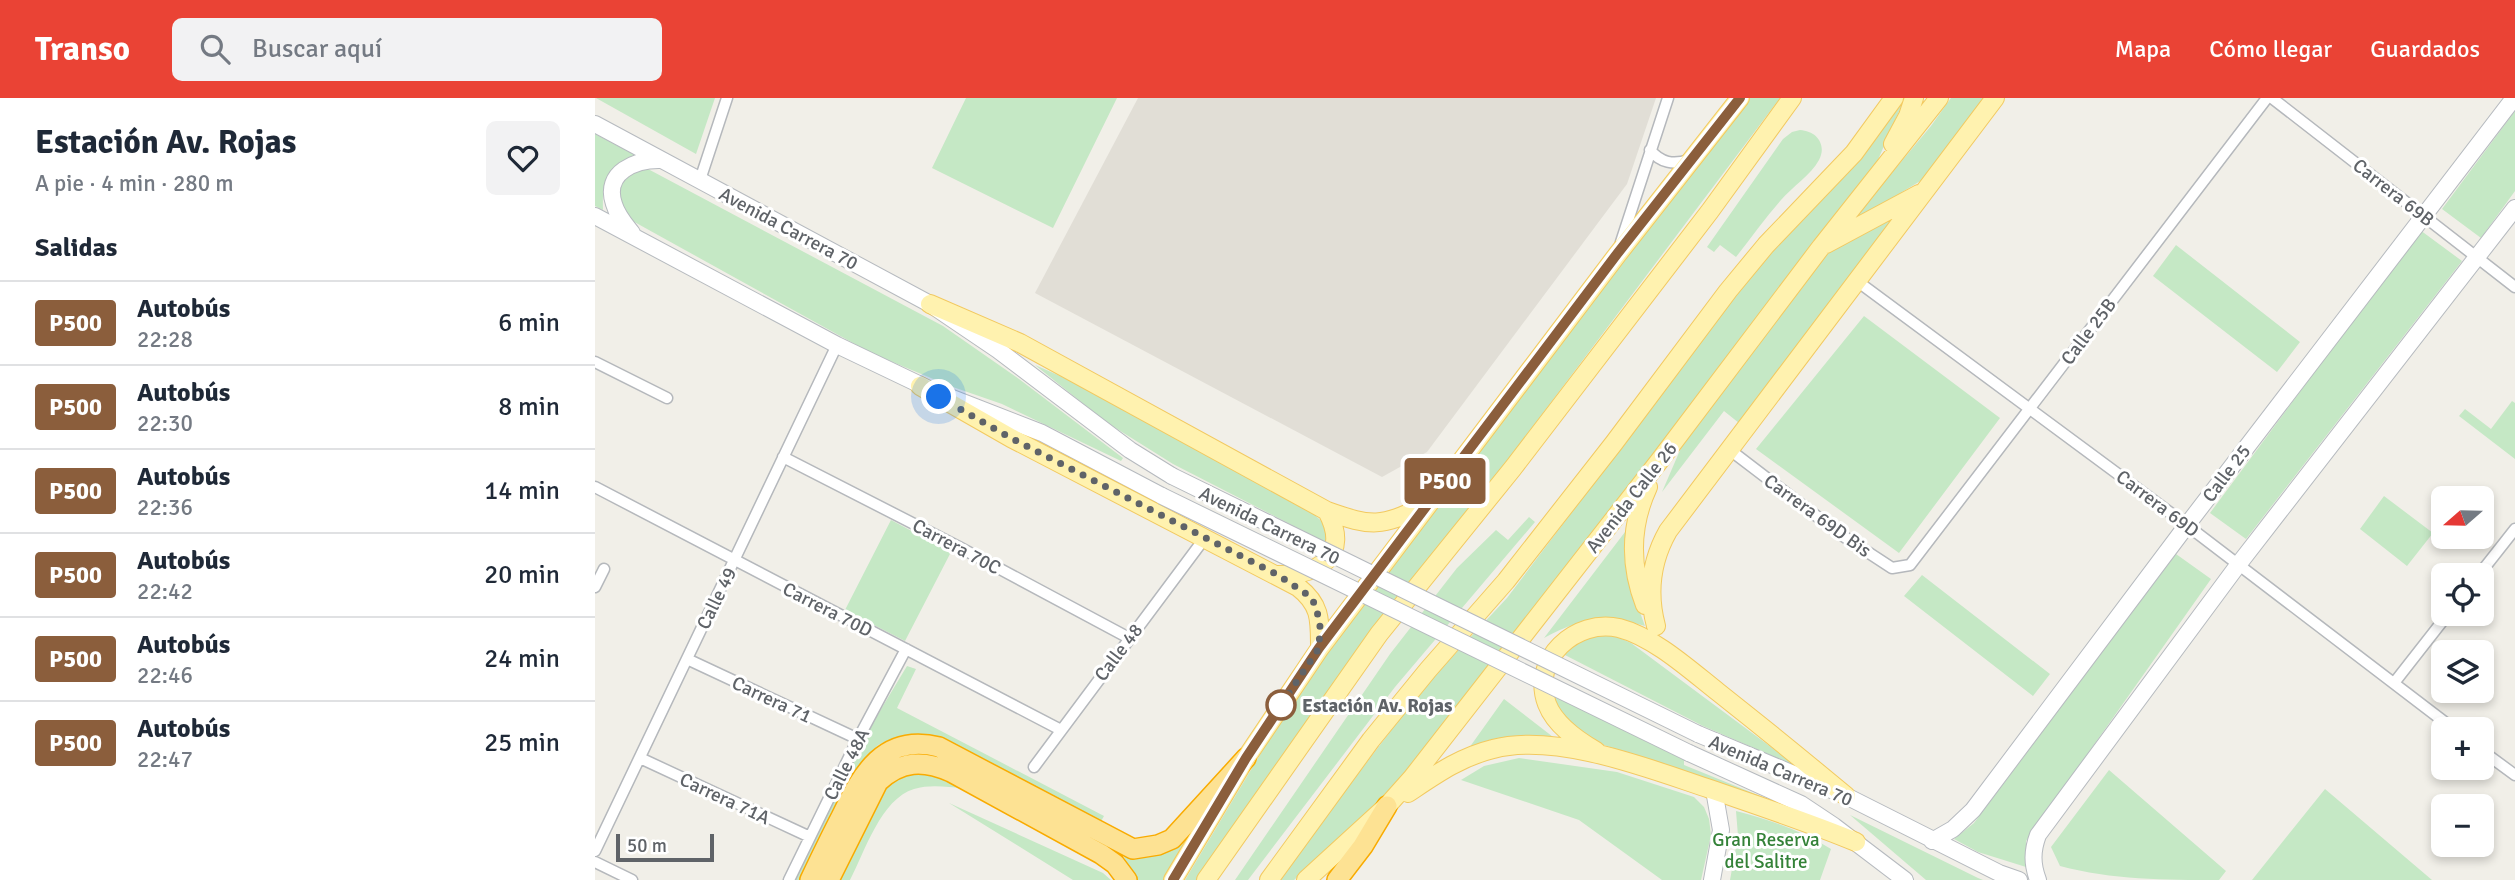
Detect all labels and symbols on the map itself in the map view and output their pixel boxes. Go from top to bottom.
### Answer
street label: Carrera 69B [2348,154,2439,232]
street label: Avenida Carrera 70 [715,182,862,276]
street label: Calle 25B [2056,293,2122,370]
your location [921,379,956,414]
street label: Avenida Calle 26 [1581,437,1683,558]
street label: Calle 25 [2197,440,2256,507]
line badge: P500 [1396,458,1494,504]
street label: Carrera 69D [2111,465,2204,543]
street label: Carrera 69D Bis [1759,469,1876,563]
street label: Avenida Carrera 70 [1195,481,1344,570]
north arrow [2431,486,2494,550]
street label: Carrera 70C [908,514,1005,580]
street label: Calle 49 [692,564,742,633]
street label: Carrera 70D [779,577,876,643]
street label: Calle 48 [1089,619,1148,686]
street label: Carrera 71 [728,671,815,729]
marker: Estación Av. Rojas [1266,690,1296,720]
place label: Estación Av. Rojas [1302,694,1452,718]
street label: Calle 48A [819,724,875,804]
street label: Avenida Carrera 70 [1705,730,1856,812]
street label: Carrera 71A [676,768,774,830]
park label: Gran Reserva del Salitre [1712,828,1820,874]
scale bar [616,831,714,863]

